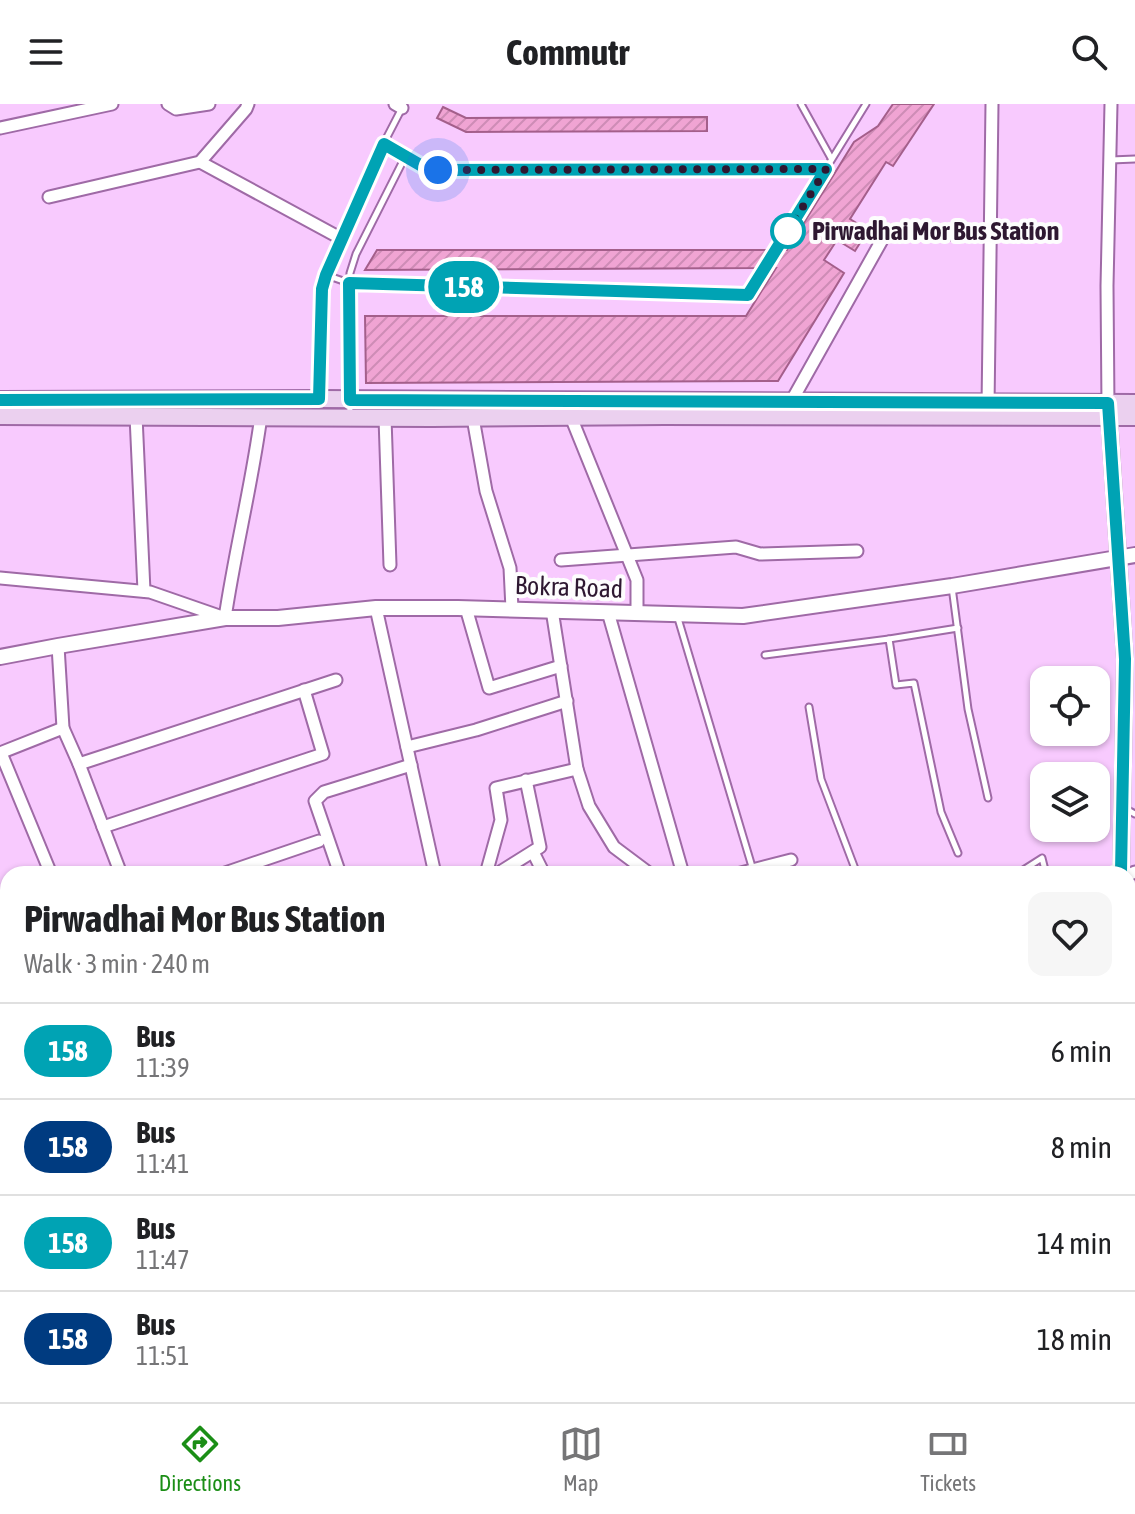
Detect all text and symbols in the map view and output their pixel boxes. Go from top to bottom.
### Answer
icon: menu [24,30,68,74]
icon: search [1067,30,1111,74]
text: Commutr [506,31,629,73]
your location [418,150,458,190]
marker: Pirwadhai Mor Bus Station [771,214,805,248]
place label: Pirwadhai Mor Bus Station [812,216,1059,246]
line badge: 158 [418,261,510,313]
text: 158 [444,271,484,303]
street label: Bokra Road [514,570,624,604]
map controls [1030,666,1110,842]
button: locate [1030,666,1110,746]
button: layers [1030,762,1110,842]
button: heart [1028,892,1112,976]
text: Pirwadhai Mor Bus Station [24,897,386,940]
text: Walk · 3 min · 240 m [24,949,210,979]
text: Bus [136,1019,175,1053]
text: 6 min [1051,1034,1112,1068]
text: 158 [48,1035,88,1067]
text: 11:39 [136,1053,190,1083]
text: Bus [136,1115,175,1149]
text: 8 min [1051,1130,1112,1164]
text: 158 [48,1131,88,1163]
text: 11:41 [136,1149,190,1179]
text: Bus [136,1211,175,1245]
text: 14 min [1037,1226,1112,1260]
text: 158 [48,1227,88,1259]
text: 11:47 [136,1245,190,1275]
text: Bus [136,1307,175,1341]
text: 18 min [1037,1322,1112,1356]
text: 158 [48,1323,88,1355]
text: 11:51 [136,1341,190,1371]
tab: Directions [159,1422,241,1496]
tab: Map [559,1422,603,1496]
tab: Tickets [920,1422,976,1496]

